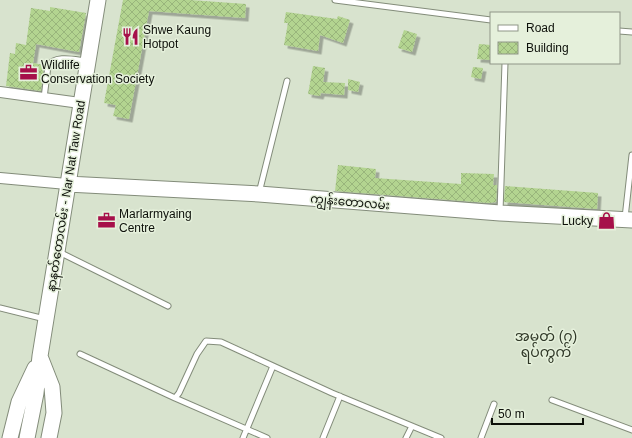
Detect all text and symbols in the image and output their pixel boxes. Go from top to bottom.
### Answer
legend [490,12,620,64]
text: Road [526,21,555,35]
place label: Shwe Kaung Hotpot [143,23,211,51]
restaurant icon: Shwe Kaung Hotpot [120,27,140,47]
text: Building [526,41,569,55]
place label: Wildlife Conservation Society [41,58,154,86]
office icon: Wildlife Conservation Society [18,62,38,82]
street label: နာနတ်တောလမ်း - Nar Nat Taw Road [42,99,91,293]
street label: ကျွန်းတောလမ်း [309,190,390,216]
place label: Marlarmyaing Centre [119,207,192,235]
office icon: Marlarmyaing Centre [96,211,116,231]
shop icon: Lucky [596,211,616,231]
place label: Lucky [562,214,593,228]
district label: အမှတ် (၇) ရပ်ကွက် [515,326,577,364]
scale bar [492,400,583,426]
text: 50 m [498,407,525,421]

